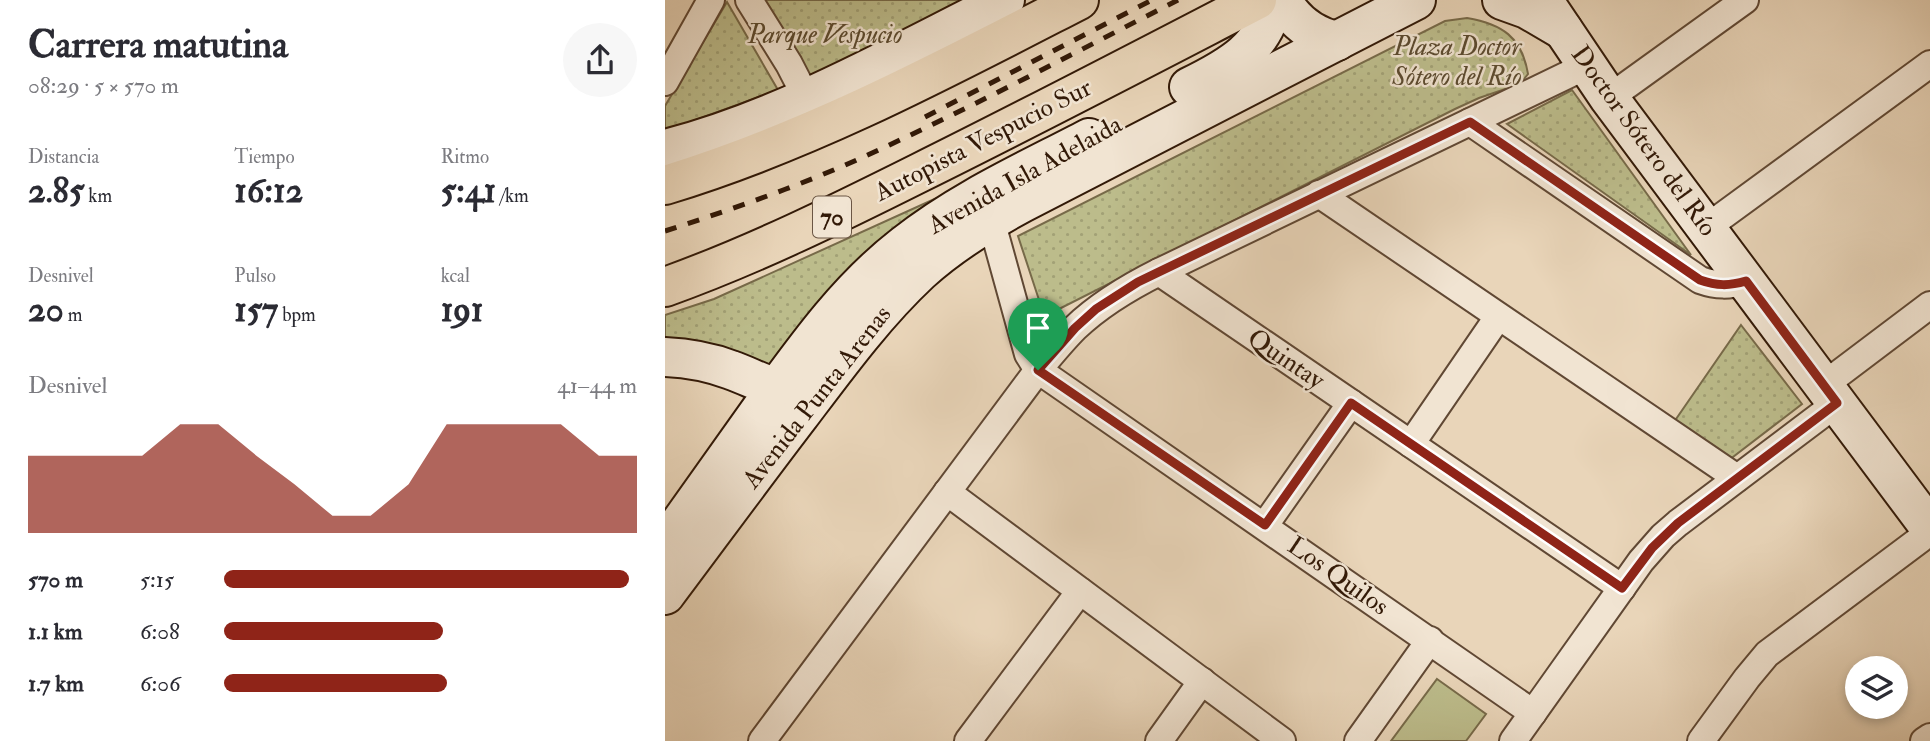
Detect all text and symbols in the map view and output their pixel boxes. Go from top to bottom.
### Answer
park label: Parque Vespucio [747,19,902,51]
text: Carrera matutina [28,21,288,69]
button: share [563,23,637,97]
park label: Plaza Doctor Sótero del Río [1391,31,1522,93]
street label: Doctor Sótero del Río [1564,39,1724,243]
text: 08:29 · 5 × 570 m [28,71,179,100]
street label: Autopista Vespucio Sur [868,71,1098,210]
street label: Avenida Isla Adelaida [922,108,1128,242]
text: Distancia [28,145,99,169]
text: Tiempo [234,145,295,169]
text: Ritmo [441,145,489,169]
text: 2.85 [28,169,84,213]
text: 16:12 [234,169,303,213]
text: 5:41 [441,169,496,213]
text: km [84,184,112,208]
text: /km [496,184,529,208]
road number: 70 [813,196,851,238]
text: Desnivel [28,264,94,288]
text: Pulso [234,264,276,288]
text: kcal [441,264,470,288]
text: 20 [28,288,64,332]
text: 157 [234,288,278,332]
text: 191 [441,288,483,332]
pin [1008,298,1068,370]
street label: Avenida Punta Arenas [735,299,898,496]
text: m [64,303,82,327]
text: bpm [278,303,316,327]
icon: arrive [1019,309,1057,347]
street label: Quintay [1241,322,1331,397]
text: Desnivel [28,371,107,400]
text: 41–44 m [557,371,637,400]
street label: Los Quilos [1281,530,1395,622]
text: 570 m [28,565,83,594]
text: 5:15 [140,565,174,594]
text: 1.1 km [28,617,83,646]
text: 6:08 [140,617,180,646]
map controls [1845,656,1908,719]
button: layers [1845,656,1908,719]
text: 1.7 km [28,669,84,698]
text: 6:06 [140,669,181,698]

